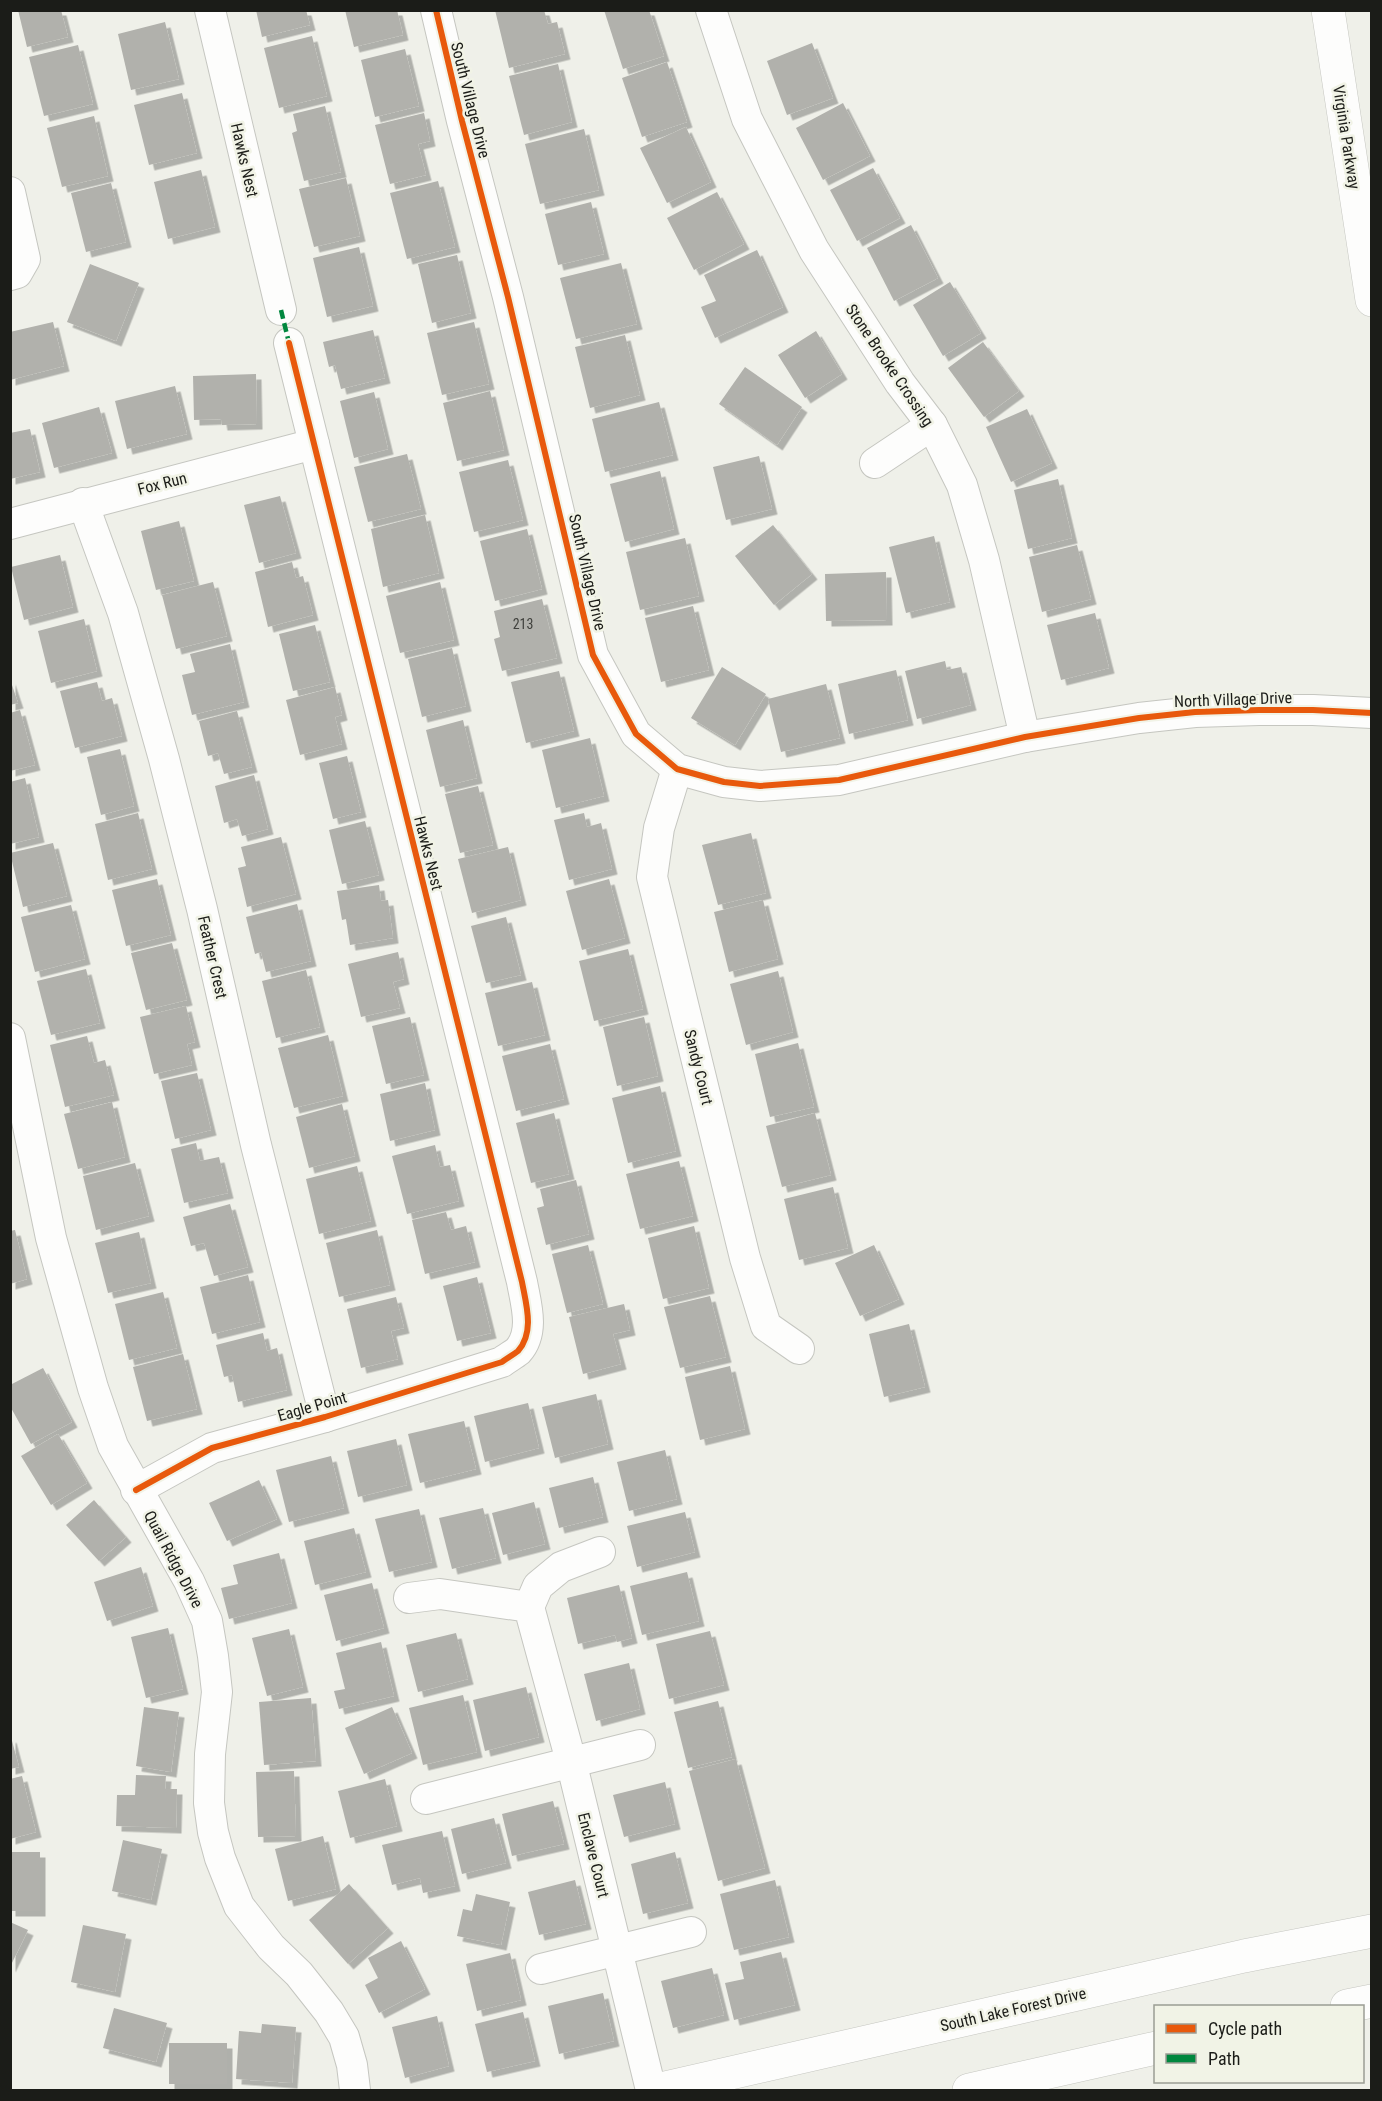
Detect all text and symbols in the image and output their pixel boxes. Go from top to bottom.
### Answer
street label: South Village Drive [447,40,494,160]
street label: Virginia Parkway [1329,84,1364,191]
street label: Hawks Nest [227,121,262,199]
street label: Stone Brooke Crossing [842,301,938,430]
street label: Fox Run [136,468,189,499]
street label: South Village Drive [565,512,610,632]
house number: 213 [513,616,533,632]
street label: North Village Drive [1174,688,1292,711]
street label: Hawks Nest [410,814,447,892]
street label: Feather Crest [194,914,231,1001]
street label: Sandy Court [680,1028,717,1107]
street label: Eagle Point [275,1387,349,1425]
street label: Quail Ridge Drive [140,1507,207,1611]
street label: Enclave Court [574,1811,613,1900]
street label: South Lake Forest Drive [938,1983,1088,2036]
legend [1154,2005,1364,2083]
text: Cycle path [1208,2018,1282,2039]
text: Path [1208,2048,1241,2069]

